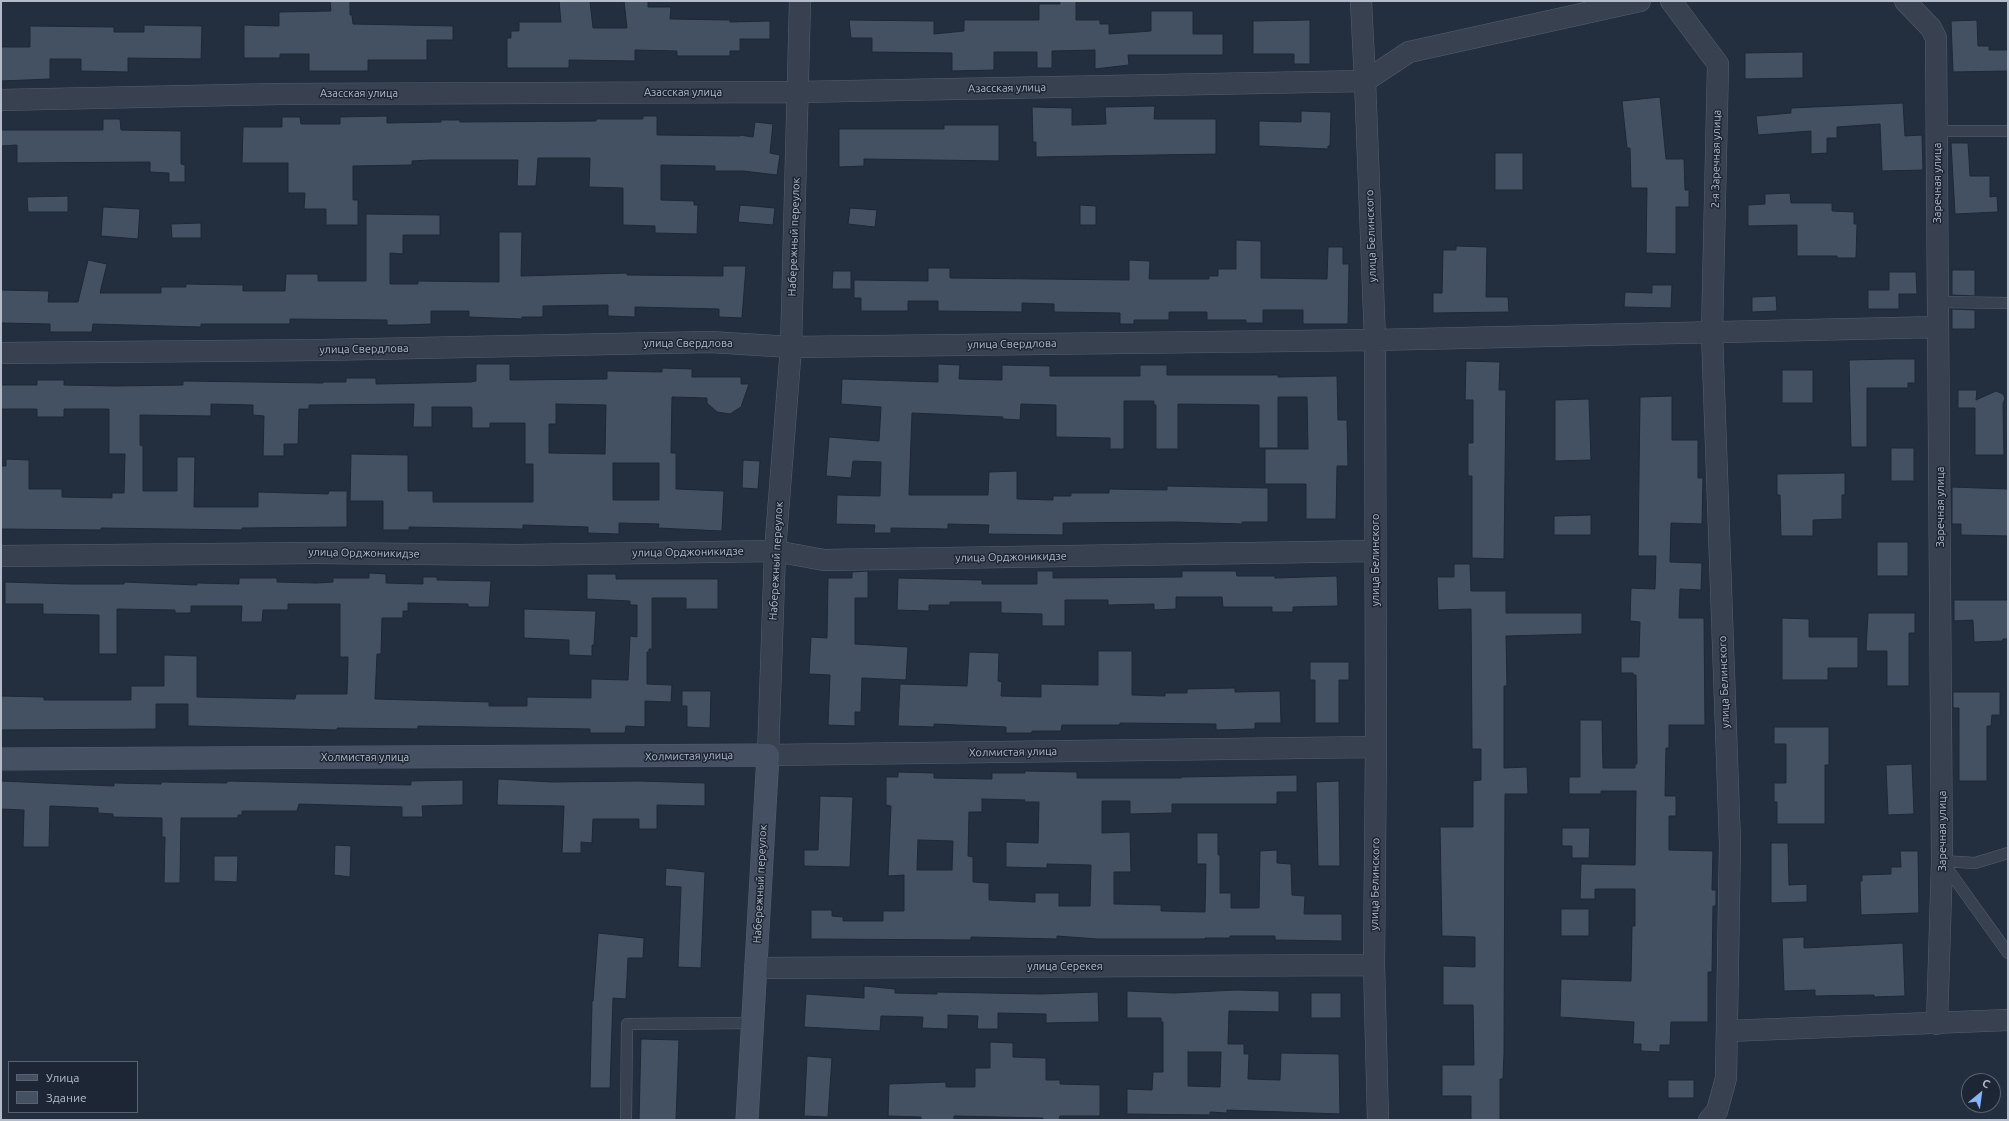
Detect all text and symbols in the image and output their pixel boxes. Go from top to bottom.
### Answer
street label: Азасская улица [968,81,1046,95]
street label: Азасская улица [644,85,722,99]
street label: Азасская улица [320,86,398,100]
street label: 2-я Заречная улица [1709,110,1723,208]
street label: Заречная улица [1930,143,1944,223]
street label: Набережный переулок [785,177,803,297]
street label: улица Белинского [1363,189,1379,283]
street label: улица Свердлова [643,336,733,350]
street label: улица Свердлова [967,337,1057,351]
street label: улица Свердлова [319,342,409,356]
street label: Заречная улица [1933,467,1947,547]
street label: Набережный переулок [766,501,786,621]
street label: улица Белинского [1368,514,1382,606]
street label: улица Орджоникидзе [632,544,744,560]
street label: улица Орджоникидзе [308,545,420,561]
street label: улица Орджоникидзе [955,549,1067,565]
street label: улица Белинского [1716,635,1732,729]
street label: Холмистая улица [969,745,1057,759]
street label: Холмистая улица [645,749,733,763]
street label: Холмистая улица [321,750,409,764]
street label: Заречная улица [1935,791,1949,871]
street label: Набережный переулок [750,824,770,944]
street label: улица Белинского [1368,838,1382,930]
street label: улица Серекея [1027,959,1103,973]
legend [8,1061,138,1113]
text: Улица [46,1071,79,1084]
north arrow [1961,1073,2001,1113]
text: С [1980,1076,1992,1090]
text: Здание [46,1091,87,1104]

